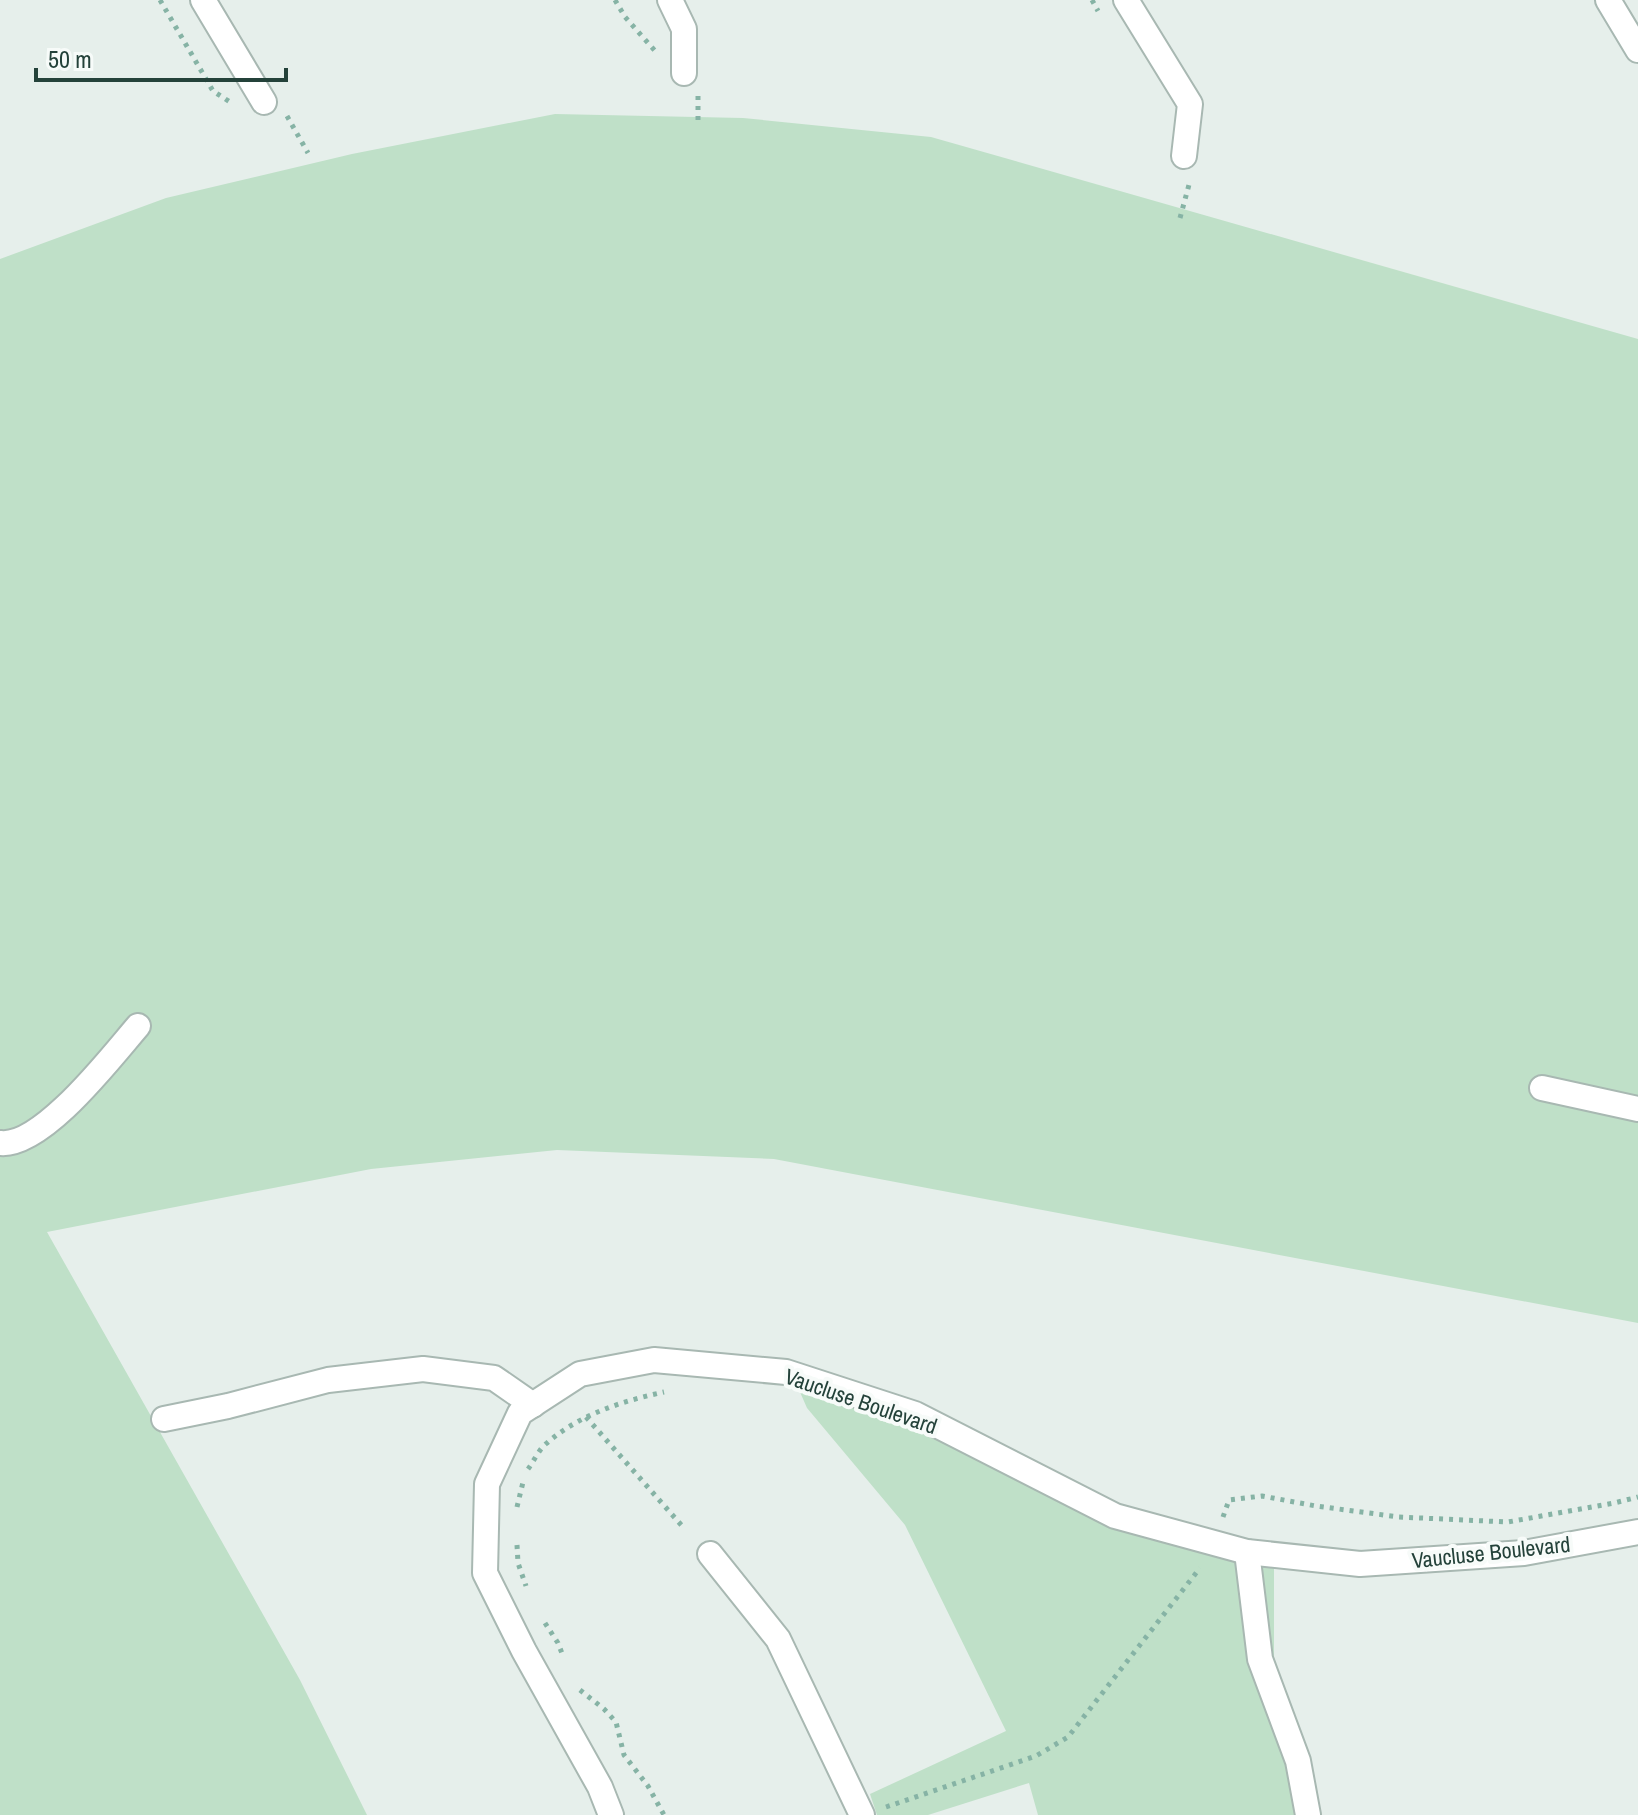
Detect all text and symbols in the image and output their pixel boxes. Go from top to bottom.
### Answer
scale bar [36,32,286,82]
text: 50 m [48,43,92,75]
street label: Vaucluse Boulevard [781,1361,941,1441]
street label: Vaucluse Boulevard [1410,1529,1572,1575]

